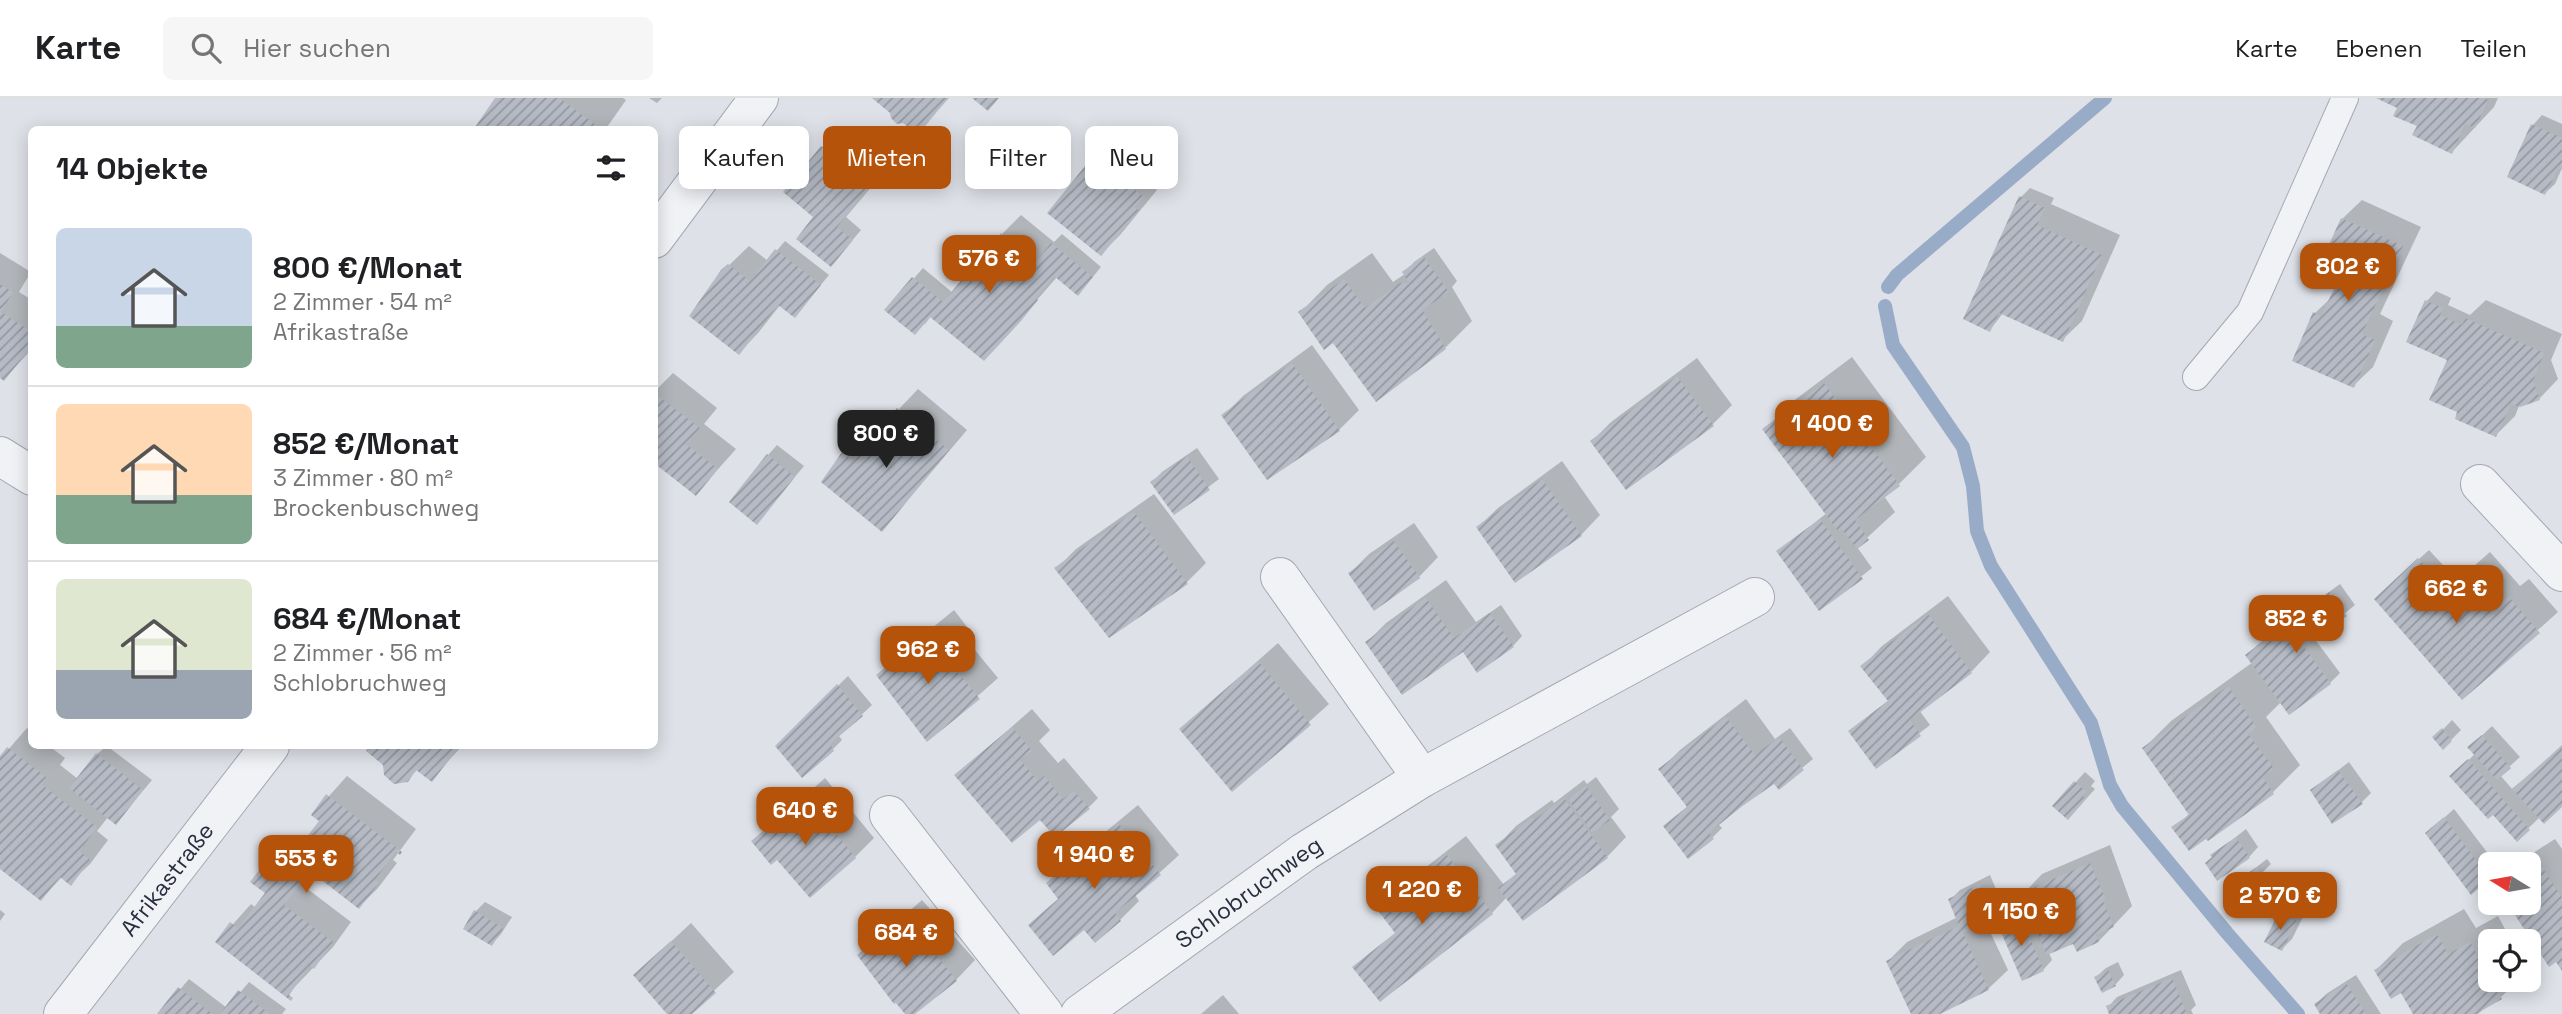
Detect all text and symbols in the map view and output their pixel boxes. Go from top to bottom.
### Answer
search box [163,17,653,80]
text: Karte [35,27,121,69]
icon: search [187,29,225,67]
text: Hier suchen [243,31,391,65]
text: Karte [2235,33,2298,64]
text: Ebenen [2336,33,2422,64]
text: Teilen [2460,33,2527,64]
chip: Kaufen [679,126,809,189]
chip: Mieten [823,126,951,189]
chip: Filter [965,126,1071,189]
chip: Neu [1085,126,1178,189]
text: 14 Objekte [56,149,208,188]
icon: filters [592,149,630,187]
pin: 576 € [940,236,1038,295]
text: 576 € [958,243,1020,273]
pin: 802 € [2299,244,2397,303]
text: 800 €/Monat [273,248,463,287]
text: 802 € [2316,251,2380,281]
icon: home [112,256,196,340]
text: 2 Zimmer · 54 m² [273,287,452,317]
text: Afrikastraße [273,317,409,347]
pin: 1 400 € [1767,400,1897,460]
text: 1 400 € [1791,408,1873,438]
pin: 800 € [837,410,935,470]
text: 800 € [853,418,919,448]
text: 852 €/Monat [273,424,459,463]
icon: home [112,432,196,516]
text: 3 Zimmer · 80 m² [273,463,453,493]
text: Brockenbuschweg [273,493,479,523]
pin: 662 € [2407,566,2505,625]
text: 662 € [2424,573,2488,603]
pin: 852 € [2247,596,2345,655]
text: 684 €/Monat [273,599,461,638]
text: 852 € [2265,603,2327,633]
icon: home [112,607,196,691]
pin: 962 € [879,626,977,686]
text: 962 € [896,634,960,664]
text: 2 Zimmer · 56 m² [273,638,452,668]
text: Schlobruchweg [273,668,447,698]
pin: 640 € [756,788,854,847]
text: 640 € [772,795,838,825]
street label: Afrikastraße [114,817,220,942]
street label: Schlobruchweg [1169,829,1328,955]
pin: 1 940 € [1029,832,1159,891]
pin: 553 € [257,836,355,895]
text: 1 940 € [1053,839,1135,869]
text: 553 € [274,843,338,873]
north arrow [2478,852,2541,915]
map controls [2478,852,2541,992]
pin: 1 220 € [1357,866,1487,926]
pin: 2 570 € [2215,872,2345,932]
text: 1 220 € [1382,874,1462,904]
text: 2 570 € [2239,880,2321,910]
pin: 1 150 € [1956,888,2086,948]
text: 1 150 € [1983,896,2059,926]
pin: 684 € [857,910,955,969]
text: 684 € [874,917,938,947]
button: locate [2478,929,2541,992]

